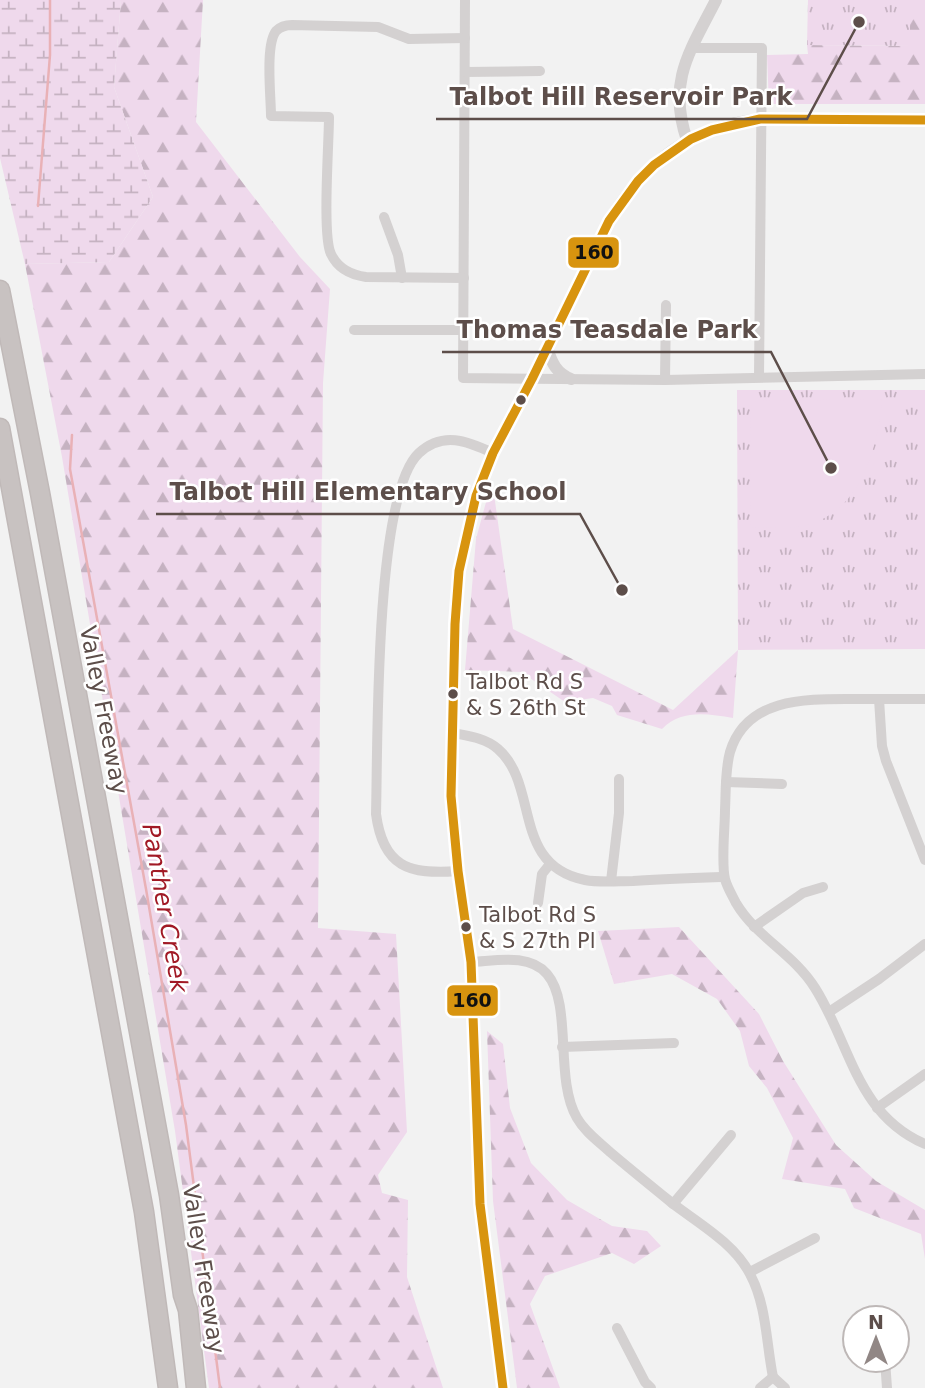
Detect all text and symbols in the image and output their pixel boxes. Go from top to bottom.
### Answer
callout: Talbot Hill Reservoir Park [436,74,807,119]
text: Talbot Hill Reservoir Park [450,83,794,111]
line badge: 160 [567,236,620,269]
text: 160 [574,241,614,263]
callout: Thomas Teasdale Park [442,307,771,352]
text: Thomas Teasdale Park [457,316,758,344]
unlabelled marker [514,393,528,407]
callout: Talbot Hill Elementary School [156,469,580,514]
text: Talbot Hill Elementary School [170,478,566,506]
street label: Valley Freeway [75,623,133,797]
place label: Talbot Rd S & S 26th St [465,670,586,720]
marker: Talbot Rd S & S 26th St [446,687,460,701]
water label: Panther Creek [136,821,194,996]
place label: Talbot Rd S & S 27th Pl [478,903,596,953]
marker: Talbot Rd S & S 27th Pl [459,920,473,934]
line badge: 160 [446,984,499,1017]
text: 160 [452,989,492,1011]
street label: Valley Freeway [178,1182,230,1356]
north arrow [841,1304,911,1374]
text: N [868,1311,884,1333]

